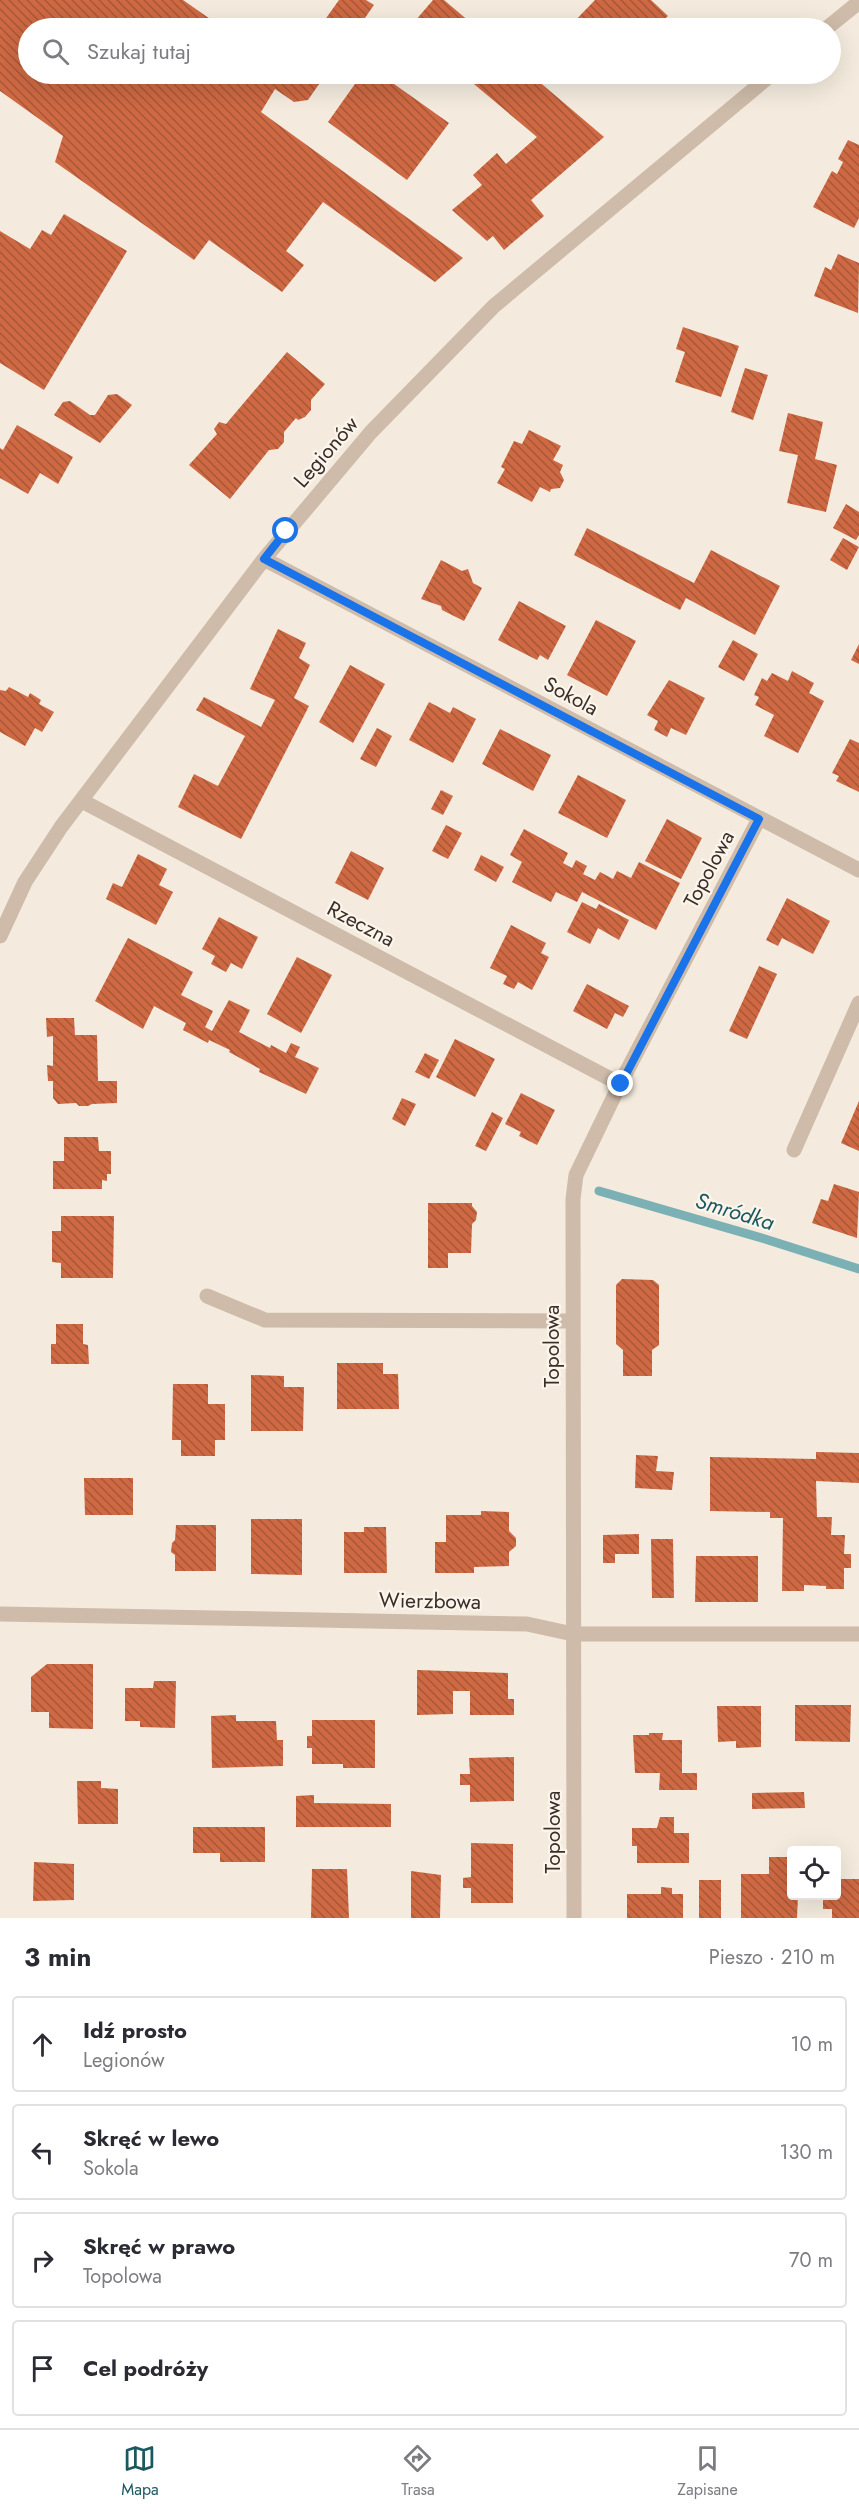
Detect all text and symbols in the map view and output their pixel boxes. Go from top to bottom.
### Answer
search box [18,18,841,84]
icon: search [39,35,72,68]
text: Szukaj tutaj [87,35,191,67]
street label: Legionów [287,409,366,494]
route start [272,517,298,543]
street label: Sokola [538,669,604,723]
street label: Topolowa [676,825,742,913]
street label: Rzeczna [322,894,400,954]
route end [607,1070,633,1096]
water label: Smródka [692,1184,778,1238]
street label: Topolowa [537,1305,567,1387]
street label: Wierzbowa [379,1585,481,1617]
street label: Topolowa [538,1791,568,1873]
map controls [787,1846,841,1900]
button: locate [787,1846,841,1900]
text: 3 min [24,1938,91,1976]
text: Pieszo · 210 m [709,1943,835,1972]
text: Idź prosto [83,2014,187,2046]
icon: ahead [26,2028,59,2061]
text: 10 m [790,2030,833,2059]
text: Legionów [83,2046,165,2075]
text: Skręć w lewo [83,2122,219,2154]
icon: left [26,2136,59,2169]
text: 130 m [779,2138,833,2167]
text: Sokola [83,2154,139,2183]
text: Skręć w prawo [83,2230,235,2262]
icon: right [26,2244,59,2277]
text: 70 m [789,2246,833,2275]
text: Topolowa [83,2262,162,2291]
icon: arrive [26,2352,59,2385]
text: Cel podróży [83,2352,208,2384]
tab: Mapa [121,2442,159,2501]
tab: Trasa [401,2442,435,2501]
tab: Zapisane [677,2442,738,2501]

